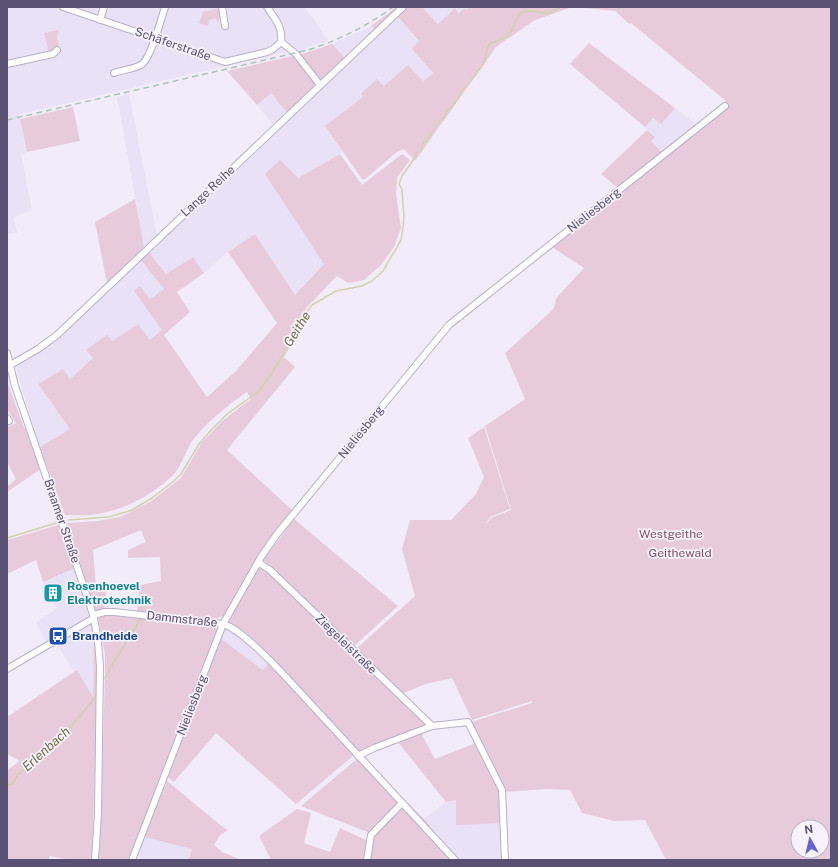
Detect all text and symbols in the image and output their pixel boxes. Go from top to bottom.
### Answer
street label: Schäferstraße [133,24,213,64]
street label: Lange Reihe [178,162,238,220]
street label: Nieliesberg [564,185,624,235]
water label: Geithe [280,309,314,349]
street label: Nieliesberg [335,403,387,461]
street label: Braamer Straße [41,477,83,565]
park label: Westgeithe [639,527,703,541]
park label: Geithewald [648,546,712,560]
place label: Rosenhoevel Elektrotechnik [67,579,151,607]
building icon: Rosenhoevel Elektrotechnik [42,582,64,604]
street label: Dammstraße [146,608,218,630]
street label: Ziegeleistraße [312,611,380,677]
bus stop icon: Brandheide [47,625,69,647]
place label: Brandheide [72,629,138,643]
street label: Nieliesberg [174,673,210,737]
water label: Erlenbach [19,724,73,774]
north arrow [790,819,830,859]
text: N [804,823,814,836]

